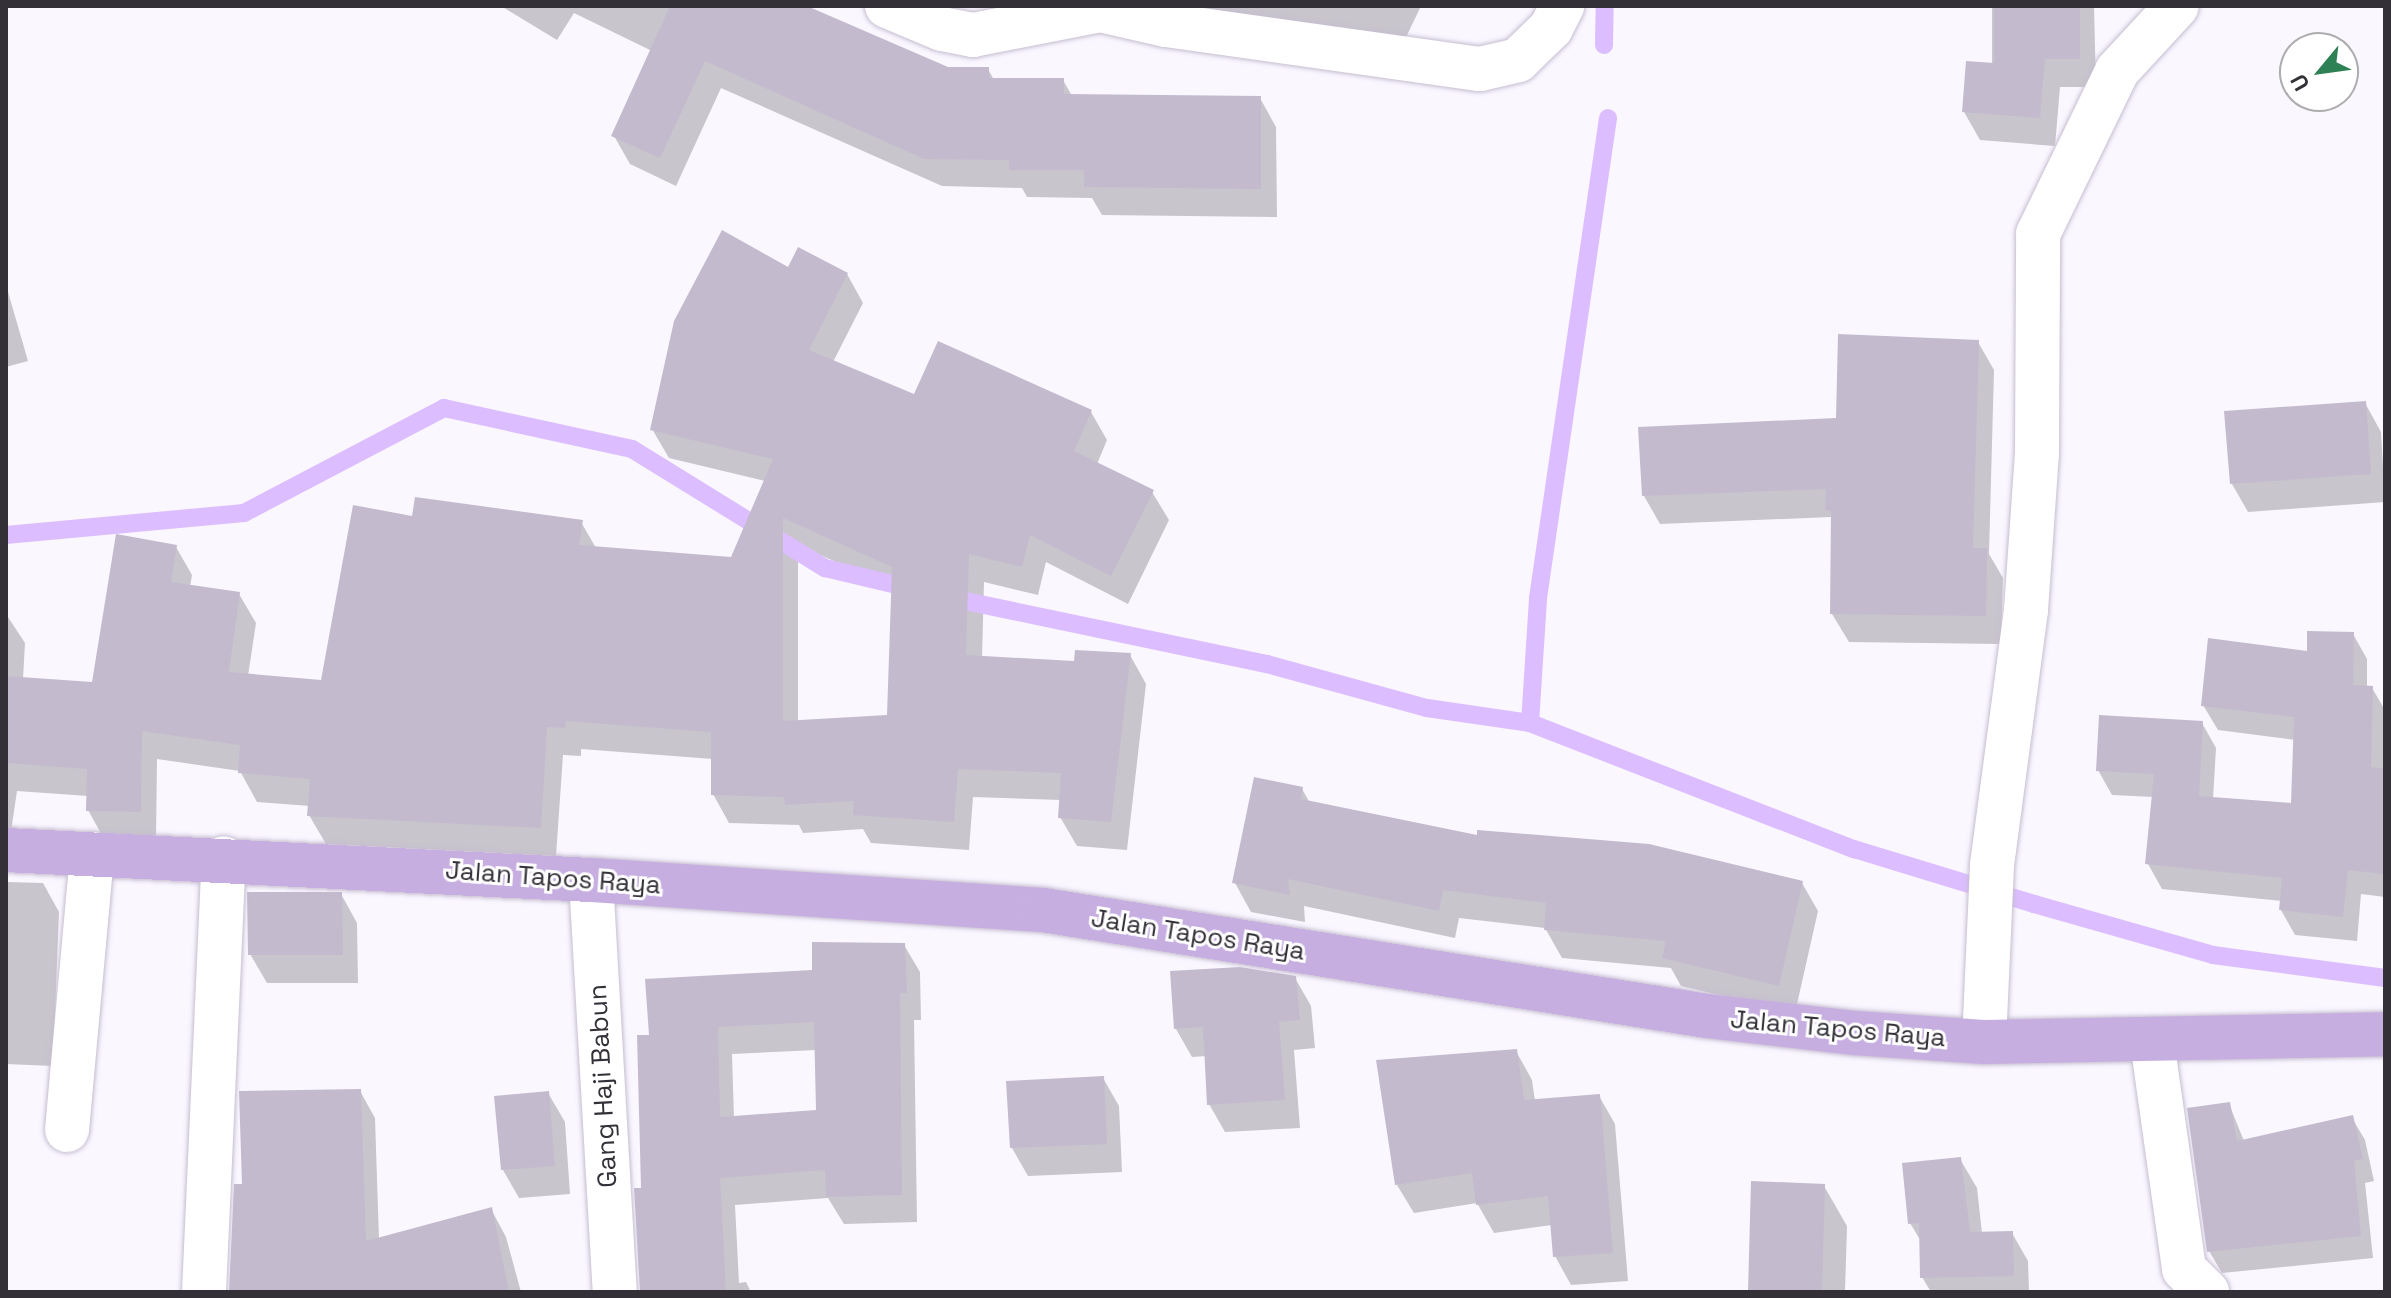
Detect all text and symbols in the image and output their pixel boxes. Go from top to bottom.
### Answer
north arrow [2279,32,2359,112]
text: U [2284,69,2316,96]
street label: Jalan Tapos Raya [444,855,662,901]
street label: Jalan Tapos Raya [1089,903,1307,967]
street label: Gang Haji Babun [582,984,624,1188]
street label: Jalan Tapos Raya [1729,1004,1947,1054]

